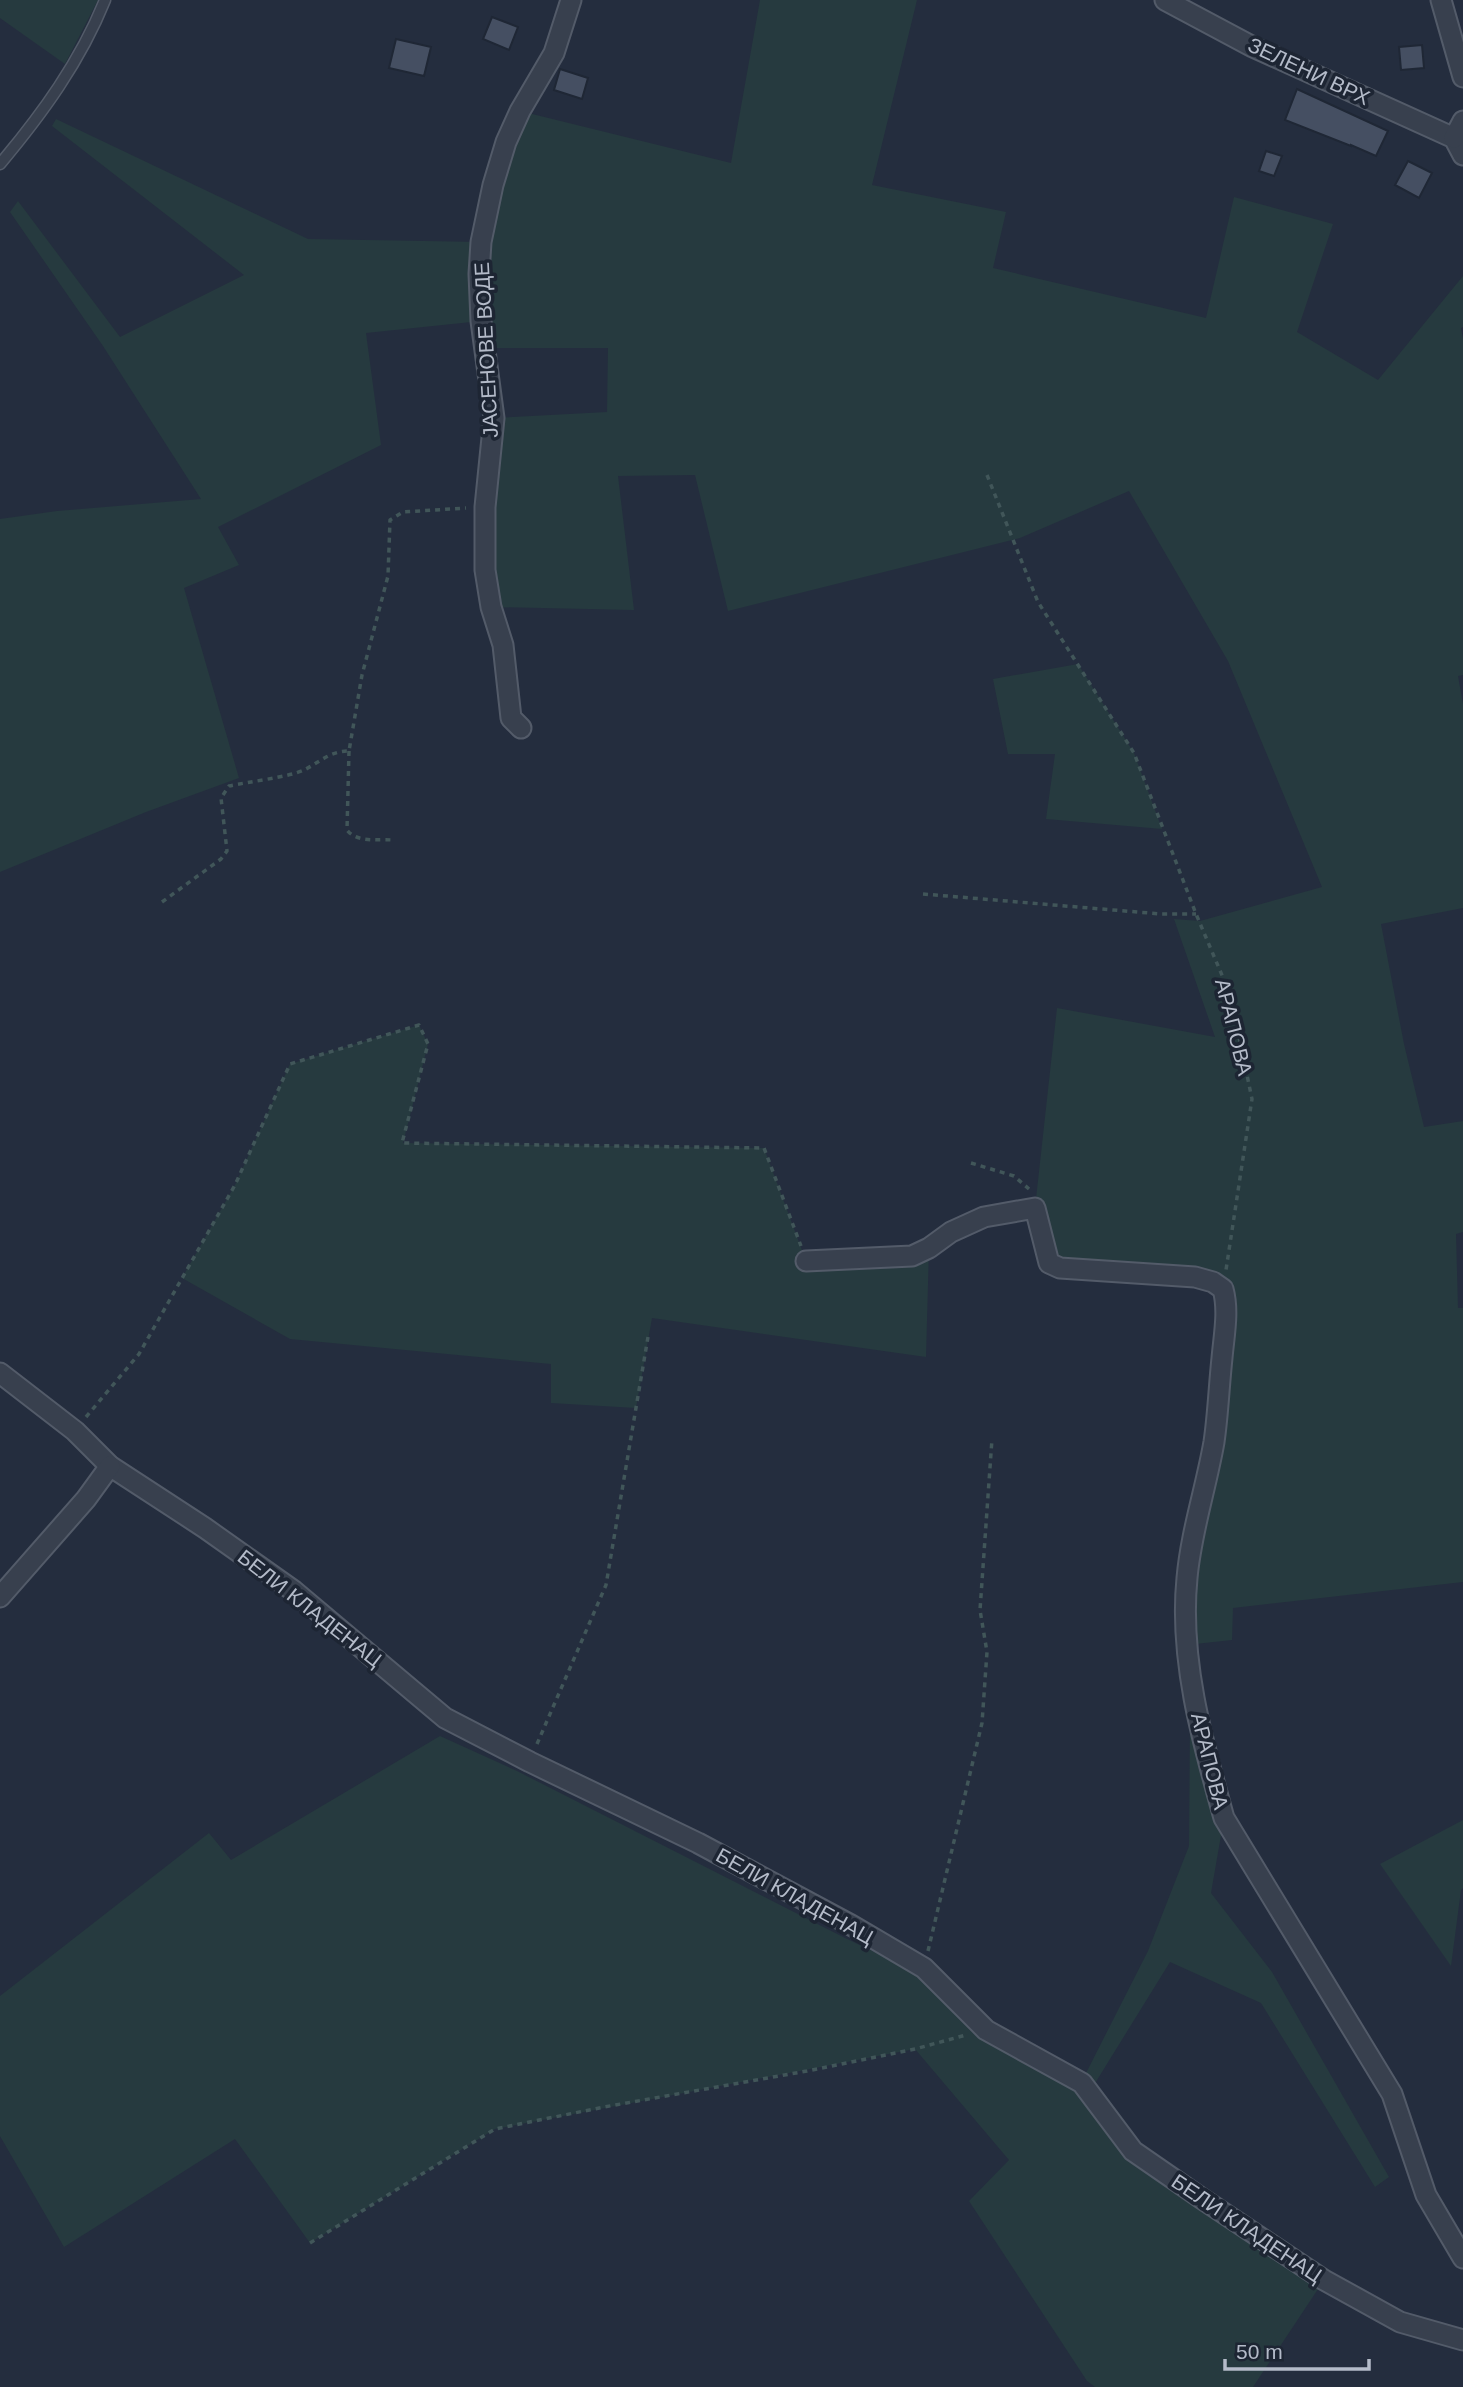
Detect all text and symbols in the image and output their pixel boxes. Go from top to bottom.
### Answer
street label: ЗЕЛЕНИ ВРХ [1244,33,1374,109]
street label: ЈАСЕНОВЕ ВОДЕ [470,262,502,438]
street label: АРАПОВА [1211,976,1257,1078]
street label: БЕЛИ КЛАДЕНАЦ [234,1545,387,1672]
street label: АРАПОВА [1187,1710,1233,1812]
street label: БЕЛИ КЛАДЕНАЦ [712,1843,878,1949]
street label: БЕЛИ КЛАДЕНАЦ [1168,2169,1327,2287]
scale bar [1225,2328,1368,2372]
text: 50 m [1236,2340,1283,2363]

